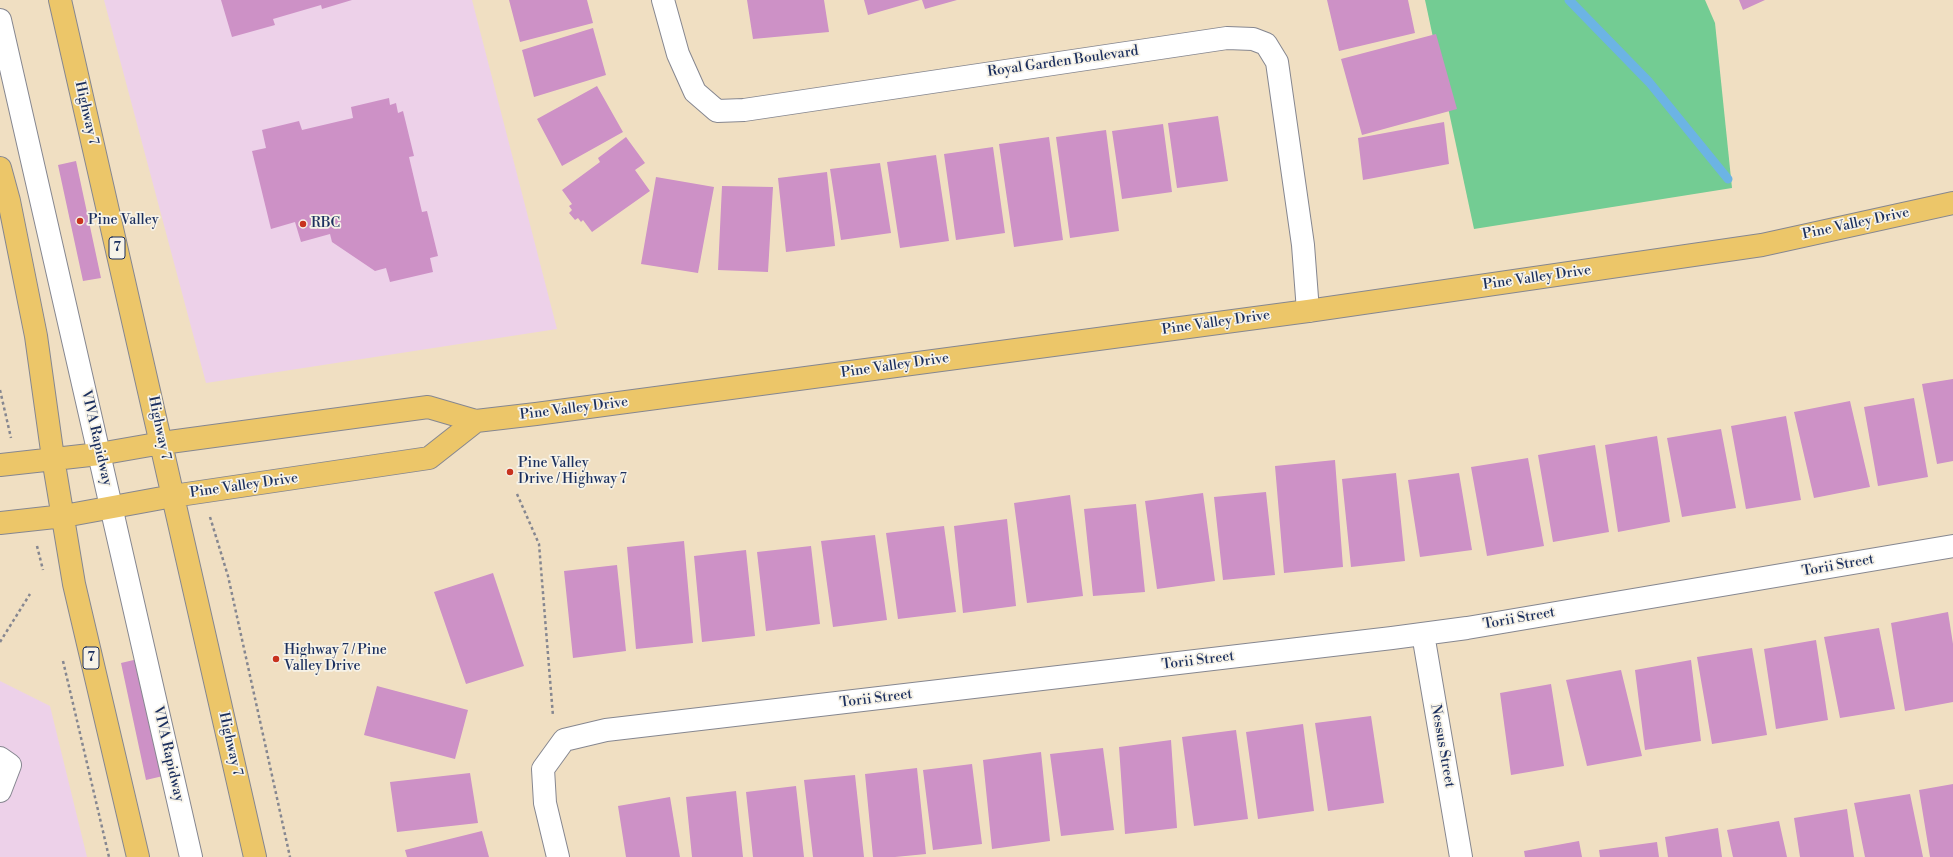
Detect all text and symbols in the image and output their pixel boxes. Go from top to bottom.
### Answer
street label: Royal Garden Boulevard [986,43,1140,81]
street label: Highway 7 [71,80,101,146]
street label: Pine Valley Drive [1801,204,1911,244]
place label: Pine Valley [88,213,159,229]
marker: Pine Valley [75,216,85,226]
place label: RBC [311,216,340,232]
marker: RBC [298,219,308,229]
road number: 7 [109,237,125,259]
street label: Pine Valley Drive [1482,262,1592,294]
street label: Pine Valley Drive [1161,307,1271,339]
street label: Pine Valley Drive [840,350,950,382]
street label: VIVA Rapidway [77,389,115,487]
street label: Pine Valley Drive [519,394,629,424]
street label: Highway 7 [144,395,174,461]
place label: Pine Valley Drive / Highway 7 [518,456,627,488]
marker: Pine Valley Drive / Highway 7 [505,467,515,477]
street label: Pine Valley Drive [189,470,299,502]
street label: Torii Street [1801,551,1875,581]
street label: Torii Street [1482,604,1556,634]
place label: Highway 7 / Pine Valley Drive [284,643,387,676]
road number: 7 [83,647,99,669]
street label: Torii Street [1161,648,1235,674]
marker: Highway 7 / Pine Valley Drive [271,654,281,664]
street label: Torii Street [839,686,913,712]
street label: Nessus Street [1426,703,1458,789]
street label: VIVA Rapidway [149,705,187,803]
street label: Highway 7 [215,711,245,777]

